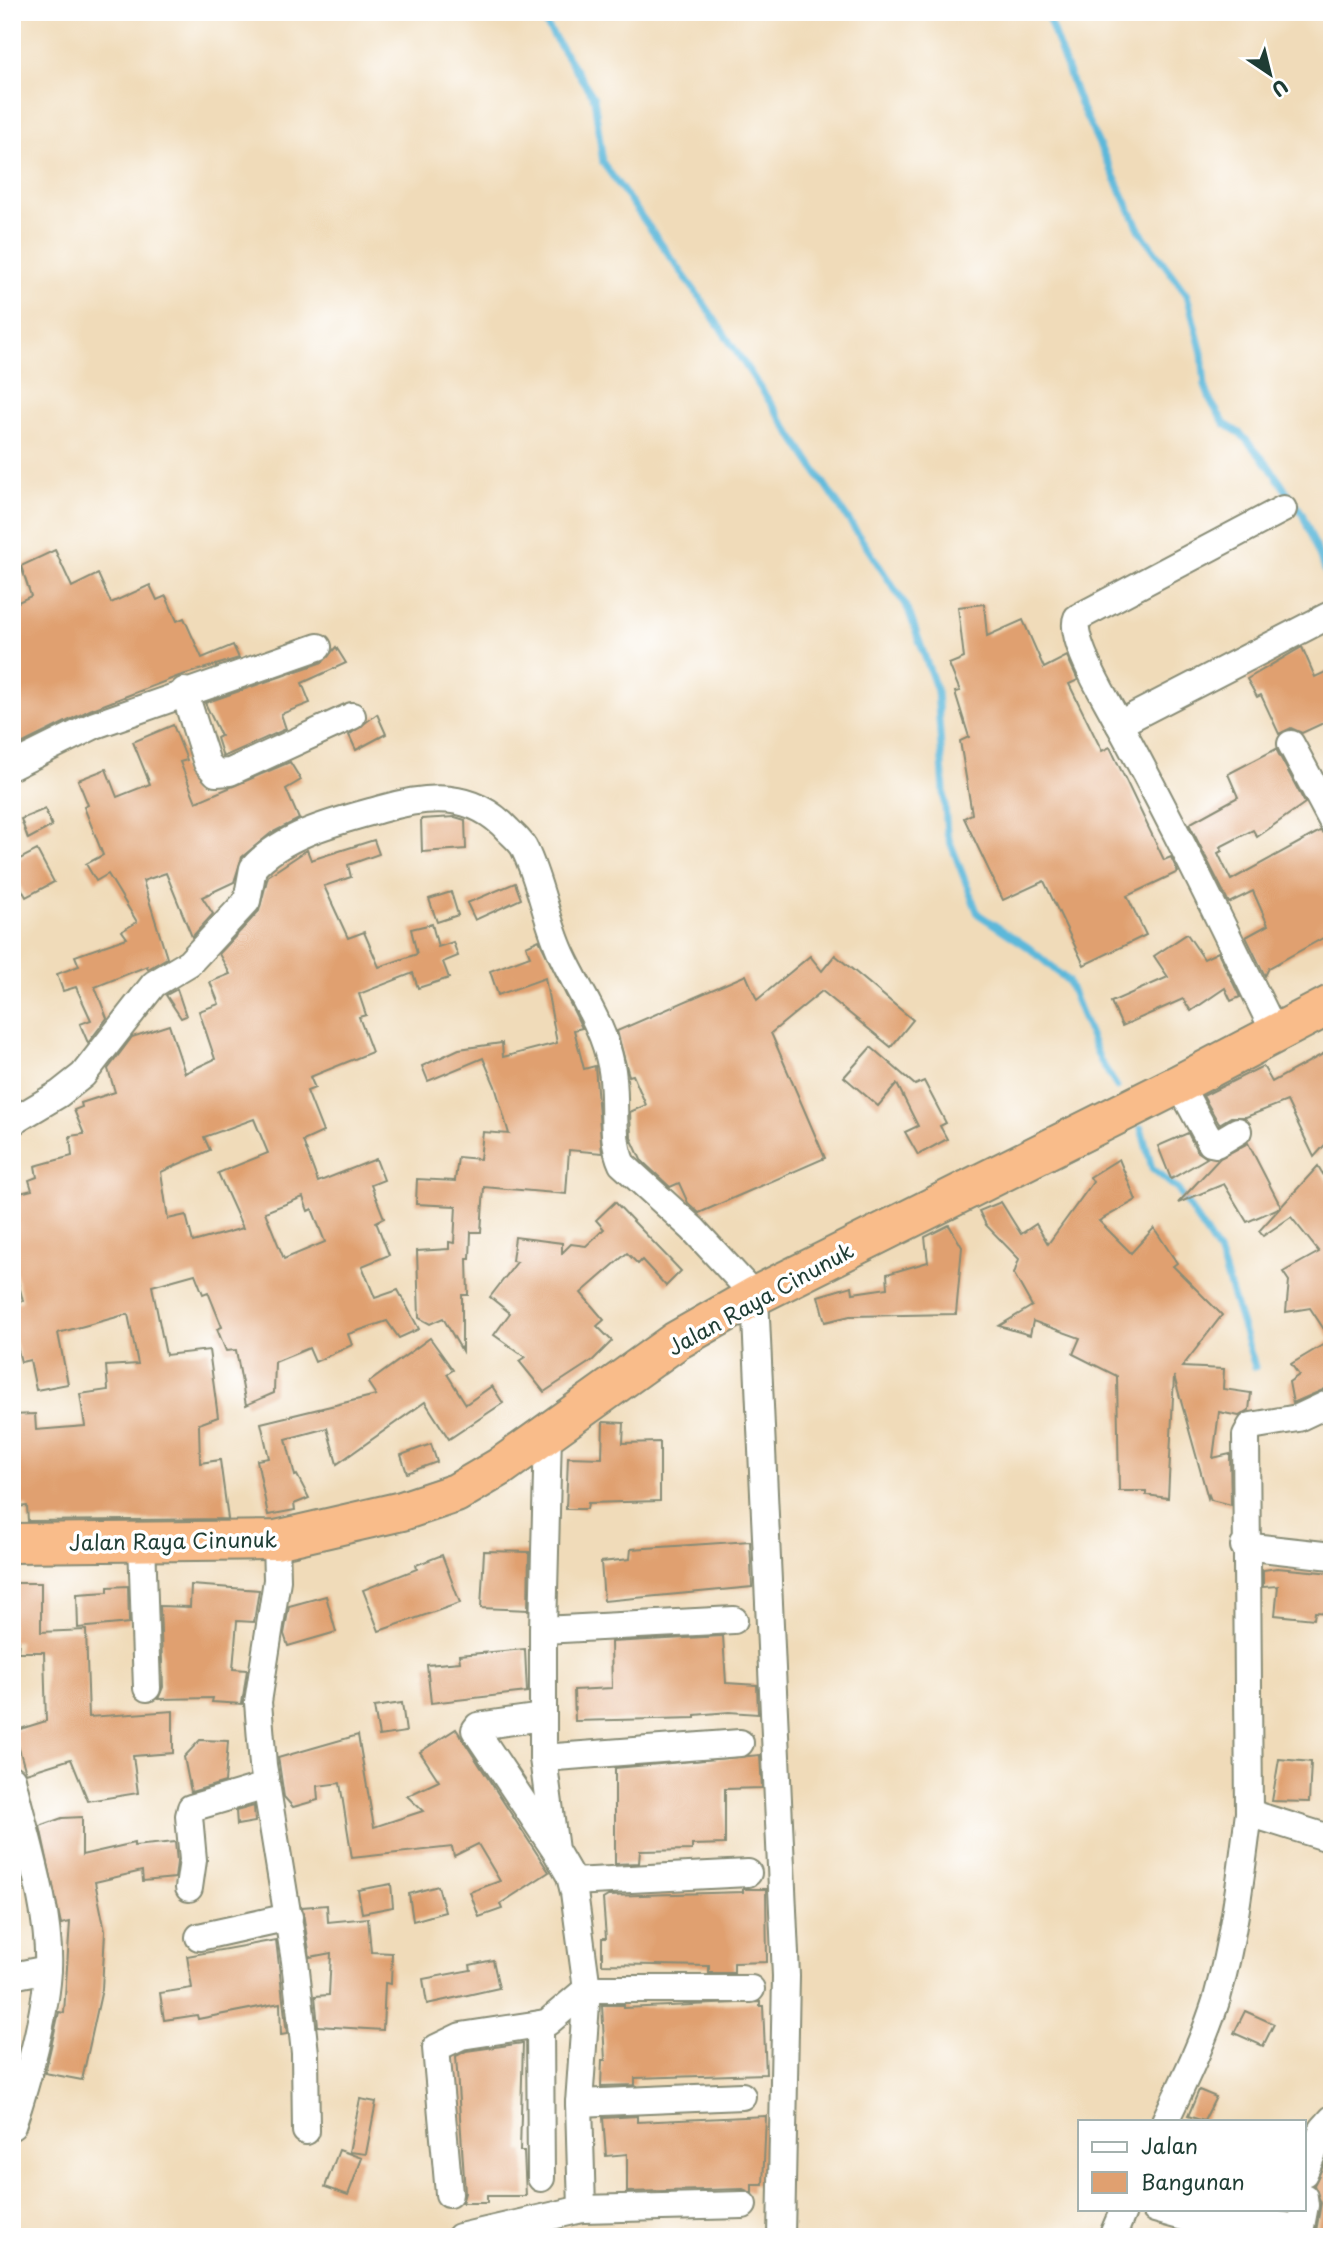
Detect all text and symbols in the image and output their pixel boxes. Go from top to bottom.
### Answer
north arrow [1236,38,1306,108]
text: U [1266,73,1294,104]
street label: Jalan Raya Cinunuk [661,1233,859,1362]
street label: Jalan Raya Cinunuk [69,1522,278,1558]
legend [1078,2120,1306,2210]
text: Jalan [1141,2129,1198,2161]
text: Bangunan [1141,2165,1245,2197]

